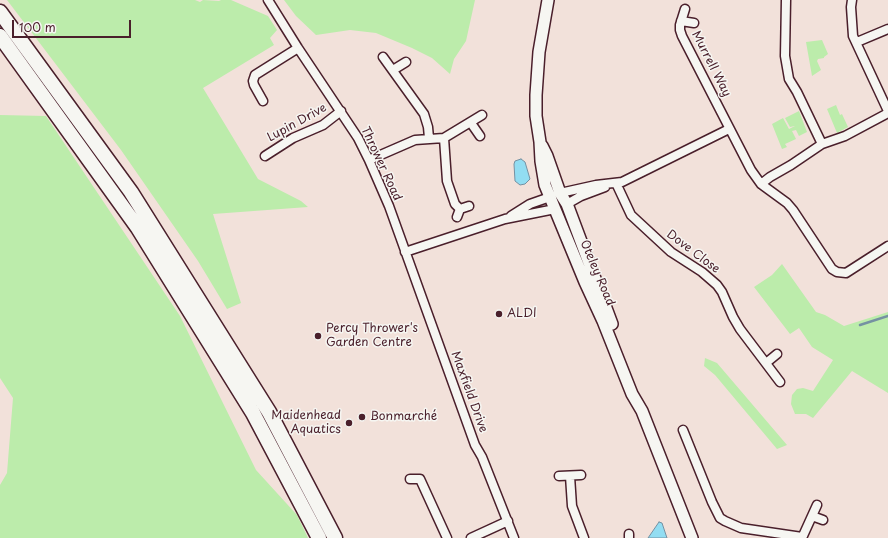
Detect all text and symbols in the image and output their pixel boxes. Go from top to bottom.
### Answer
scale bar [14,12,133,38]
text: 100 m [19,18,56,36]
street label: Murrell Way [688,29,734,99]
street label: Lupin Drive [265,101,329,145]
street label: Thrower Road [358,125,404,203]
street label: Dove Close [663,227,723,277]
street label: Oteley Road [577,238,617,308]
place label: ALDI [507,307,537,321]
marker: ALDI [494,309,504,319]
place label: Percy Thrower's Garden Centre [326,322,418,350]
marker: Percy Thrower's Garden Centre [313,331,323,341]
street label: Maxfield Drive [448,349,490,435]
place label: Maidenhead Aquatics [271,409,341,437]
place label: Bonmarché [370,410,437,424]
marker: Bonmarché [357,412,367,422]
marker: Maidenhead Aquatics [344,418,354,428]

